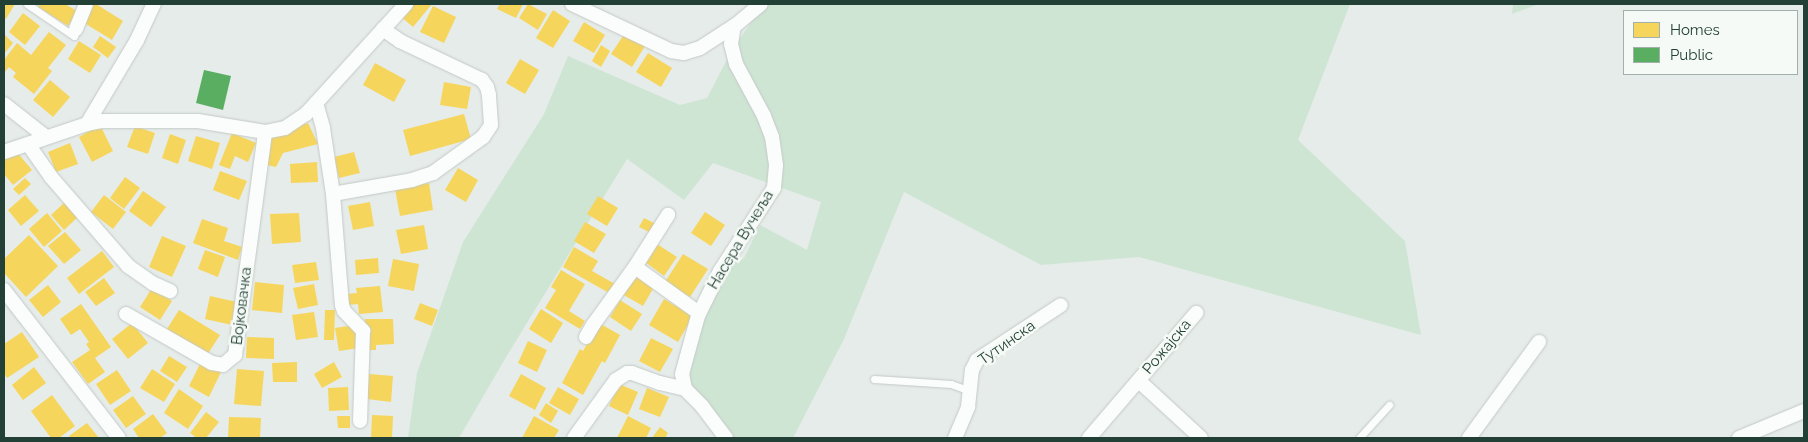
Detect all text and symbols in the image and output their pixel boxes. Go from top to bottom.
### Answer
legend [1623,10,1798,75]
text: Homes [1670,21,1720,39]
text: Public [1670,46,1713,64]
street label: Насера Вучеља [704,187,778,293]
street label: Војковачка [228,266,256,346]
street label: Рожајска [1139,316,1195,378]
street label: Тутинска [975,317,1039,369]

